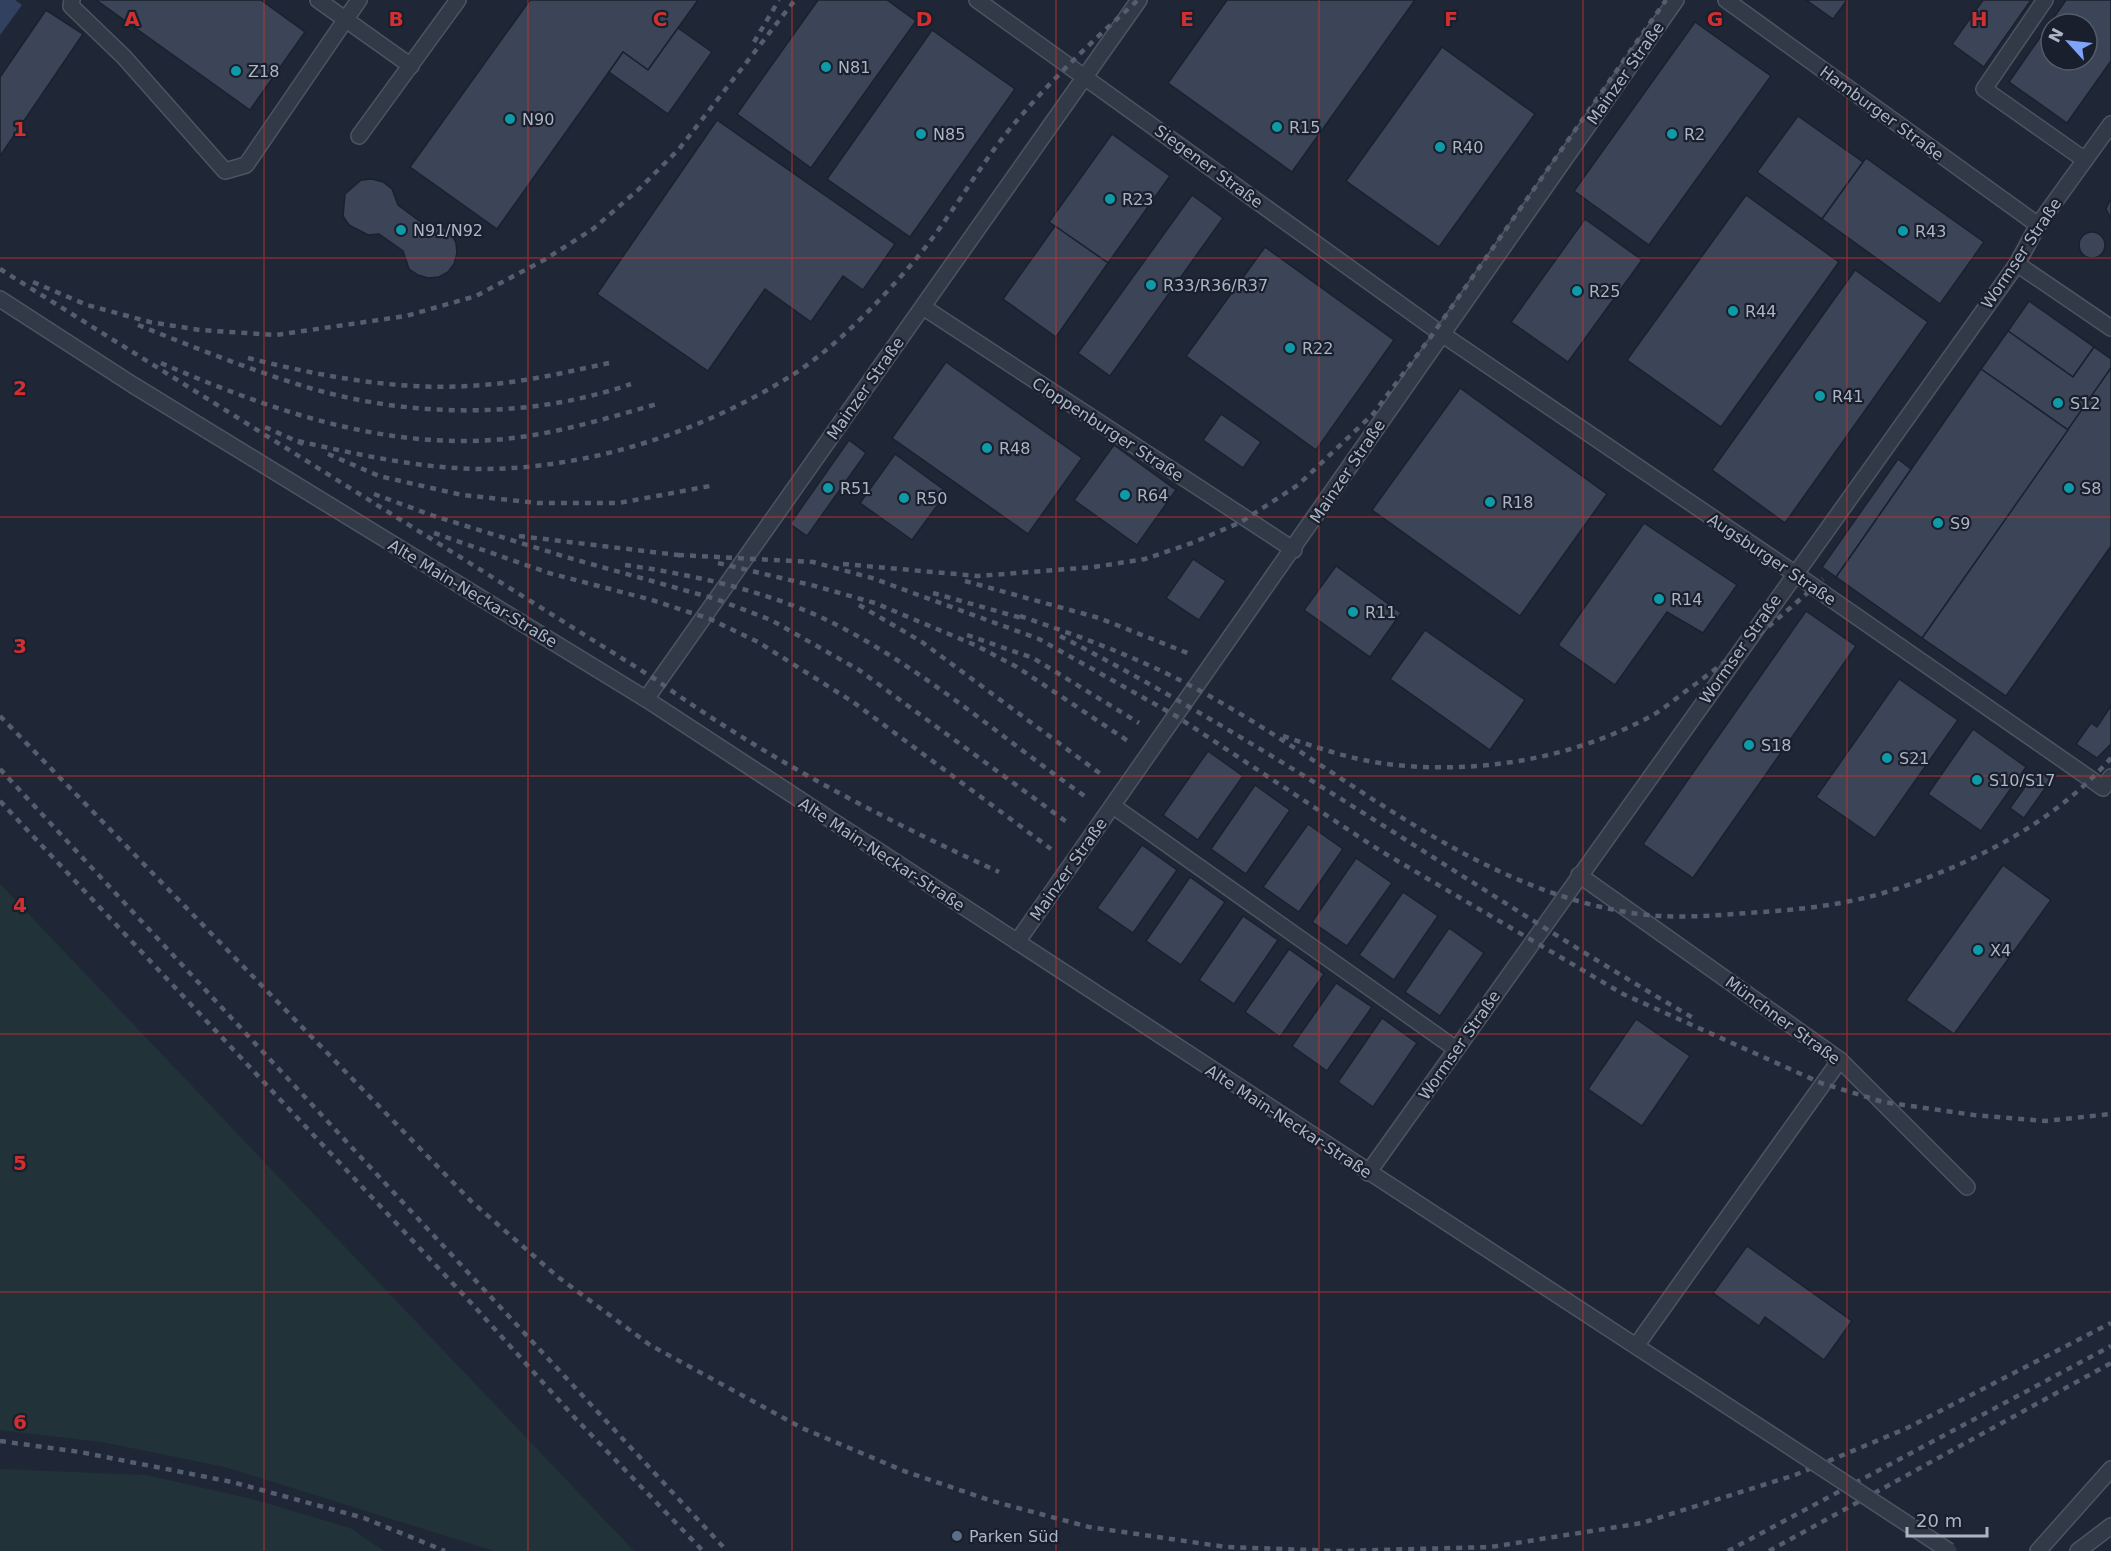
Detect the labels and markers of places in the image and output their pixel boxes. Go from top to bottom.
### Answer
place label: N81 [838,58,870,77]
marker: N81 [819,60,833,74]
place label: Z18 [248,62,279,81]
marker: Z18 [229,64,243,78]
place label: N90 [522,110,554,129]
marker: N90 [503,112,517,126]
place label: R15 [1289,118,1320,137]
marker: R15 [1270,120,1284,134]
place label: N85 [933,125,965,144]
place label: R2 [1684,125,1705,144]
marker: N85 [914,127,928,141]
marker: R2 [1665,127,1679,141]
place label: R40 [1452,138,1483,157]
marker: R40 [1433,140,1447,154]
place label: R23 [1122,190,1153,209]
marker: R23 [1103,192,1117,206]
place label: N91/N92 [413,221,483,240]
place label: R43 [1915,222,1946,241]
marker: N91/N92 [394,223,408,237]
marker: R43 [1896,224,1910,238]
place label: R33/R36/R37 [1163,276,1268,295]
marker: R33/R36/R37 [1144,278,1158,292]
place label: R25 [1589,282,1620,301]
marker: R25 [1570,284,1584,298]
place label: R44 [1745,302,1776,321]
marker: R44 [1726,304,1740,318]
place label: R22 [1302,339,1333,358]
marker: R22 [1283,341,1297,355]
place label: R41 [1832,387,1863,406]
marker: R41 [1813,389,1827,403]
place label: S12 [2070,394,2101,413]
marker: S12 [2051,396,2065,410]
place label: R48 [999,439,1030,458]
marker: R48 [980,441,994,455]
place label: R51 [840,479,871,498]
place label: S8 [2081,479,2101,498]
marker: R51 [821,481,835,495]
marker: S8 [2062,481,2076,495]
place label: R64 [1137,486,1168,505]
marker: R64 [1118,488,1132,502]
place label: R50 [916,489,947,508]
marker: R50 [897,491,911,505]
place label: R18 [1502,493,1533,512]
marker: R18 [1483,495,1497,509]
place label: S9 [1950,514,1970,533]
marker: S9 [1931,516,1945,530]
place label: R14 [1671,590,1702,609]
marker: R14 [1652,592,1666,606]
place label: R11 [1365,603,1396,622]
marker: R11 [1346,605,1360,619]
place label: S18 [1761,736,1792,755]
marker: S18 [1742,738,1756,752]
place label: S21 [1899,749,1930,768]
marker: S21 [1880,751,1894,765]
place label: S10/S17 [1989,771,2055,790]
marker: S10/S17 [1970,773,1984,787]
place label: X4 [1990,941,2011,960]
marker: X4 [1971,943,1985,957]
place label: Parken Süd [969,1527,1059,1546]
marker: Parken Süd [950,1529,964,1543]

